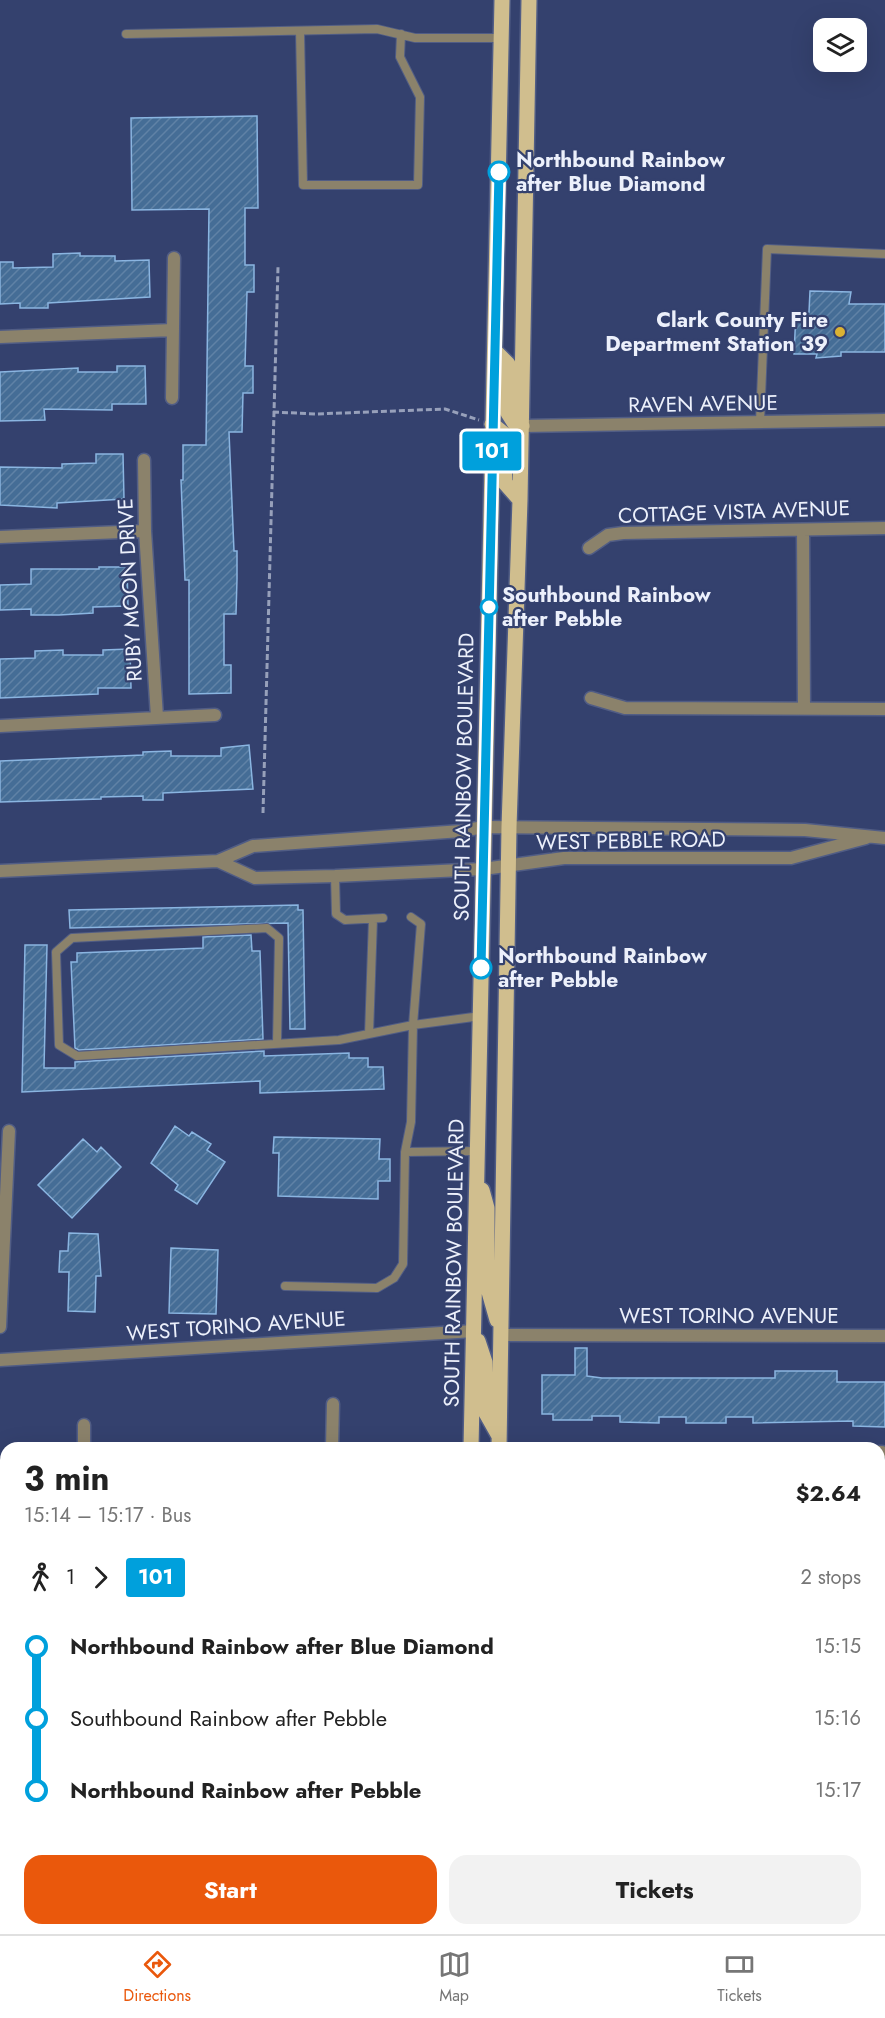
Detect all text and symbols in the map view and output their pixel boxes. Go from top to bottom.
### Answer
map controls [813,18,867,72]
button: layers [813,18,867,72]
place label: Northbound Rainbow after Blue Diamond [516,145,726,199]
marker: Northbound Rainbow after Blue Diamond [488,161,510,183]
place label: Clark County Fire Department Station 39 [605,305,828,359]
marker: Clark County Fire Department Station 39 [833,325,847,339]
street label: RAVEN AVENUE [628,388,778,420]
line badge: 101 [458,432,526,470]
text: 101 [474,436,510,466]
street label: COTTAGE VISTA AVENUE [617,493,851,531]
street label: RUBY MOON DRIVE [110,498,150,682]
place label: Southbound Rainbow after Pebble [502,580,712,634]
marker: Southbound Rainbow after Pebble [480,598,498,616]
street label: SOUTH RAINBOW BOULEVARD [446,633,482,921]
street label: WEST PEBBLE ROAD [536,824,726,858]
place label: Northbound Rainbow after Pebble [498,941,708,995]
marker: Northbound Rainbow after Pebble [470,957,492,979]
street label: SOUTH RAINBOW BOULEVARD [436,1119,472,1407]
street label: WEST TORINO AVENUE [619,1301,839,1331]
street label: WEST TORINO AVENUE [126,1303,346,1349]
text: 3 min [24,1455,110,1502]
text: $2.64 [796,1477,861,1509]
text: 15:14 – 15:17 · Bus [24,1501,191,1530]
icon: walk [24,1561,57,1594]
icon: forward [84,1561,117,1594]
text: 101 [138,1562,173,1592]
text: 1 [66,1563,75,1592]
text: 2 stops [800,1563,861,1592]
text: Northbound Rainbow after Blue Diamond [70,1630,494,1662]
text: 15:15 [814,1632,861,1661]
text: Southbound Rainbow after Pebble [70,1702,387,1734]
text: 15:16 [814,1704,861,1733]
text: Northbound Rainbow after Pebble [70,1774,421,1806]
text: 15:17 [815,1776,861,1805]
button: Start [24,1855,437,1924]
button: Tickets [449,1855,861,1924]
tab: Directions [123,1948,191,2007]
tab: Map [438,1948,471,2007]
tab: Tickets [717,1948,762,2007]

